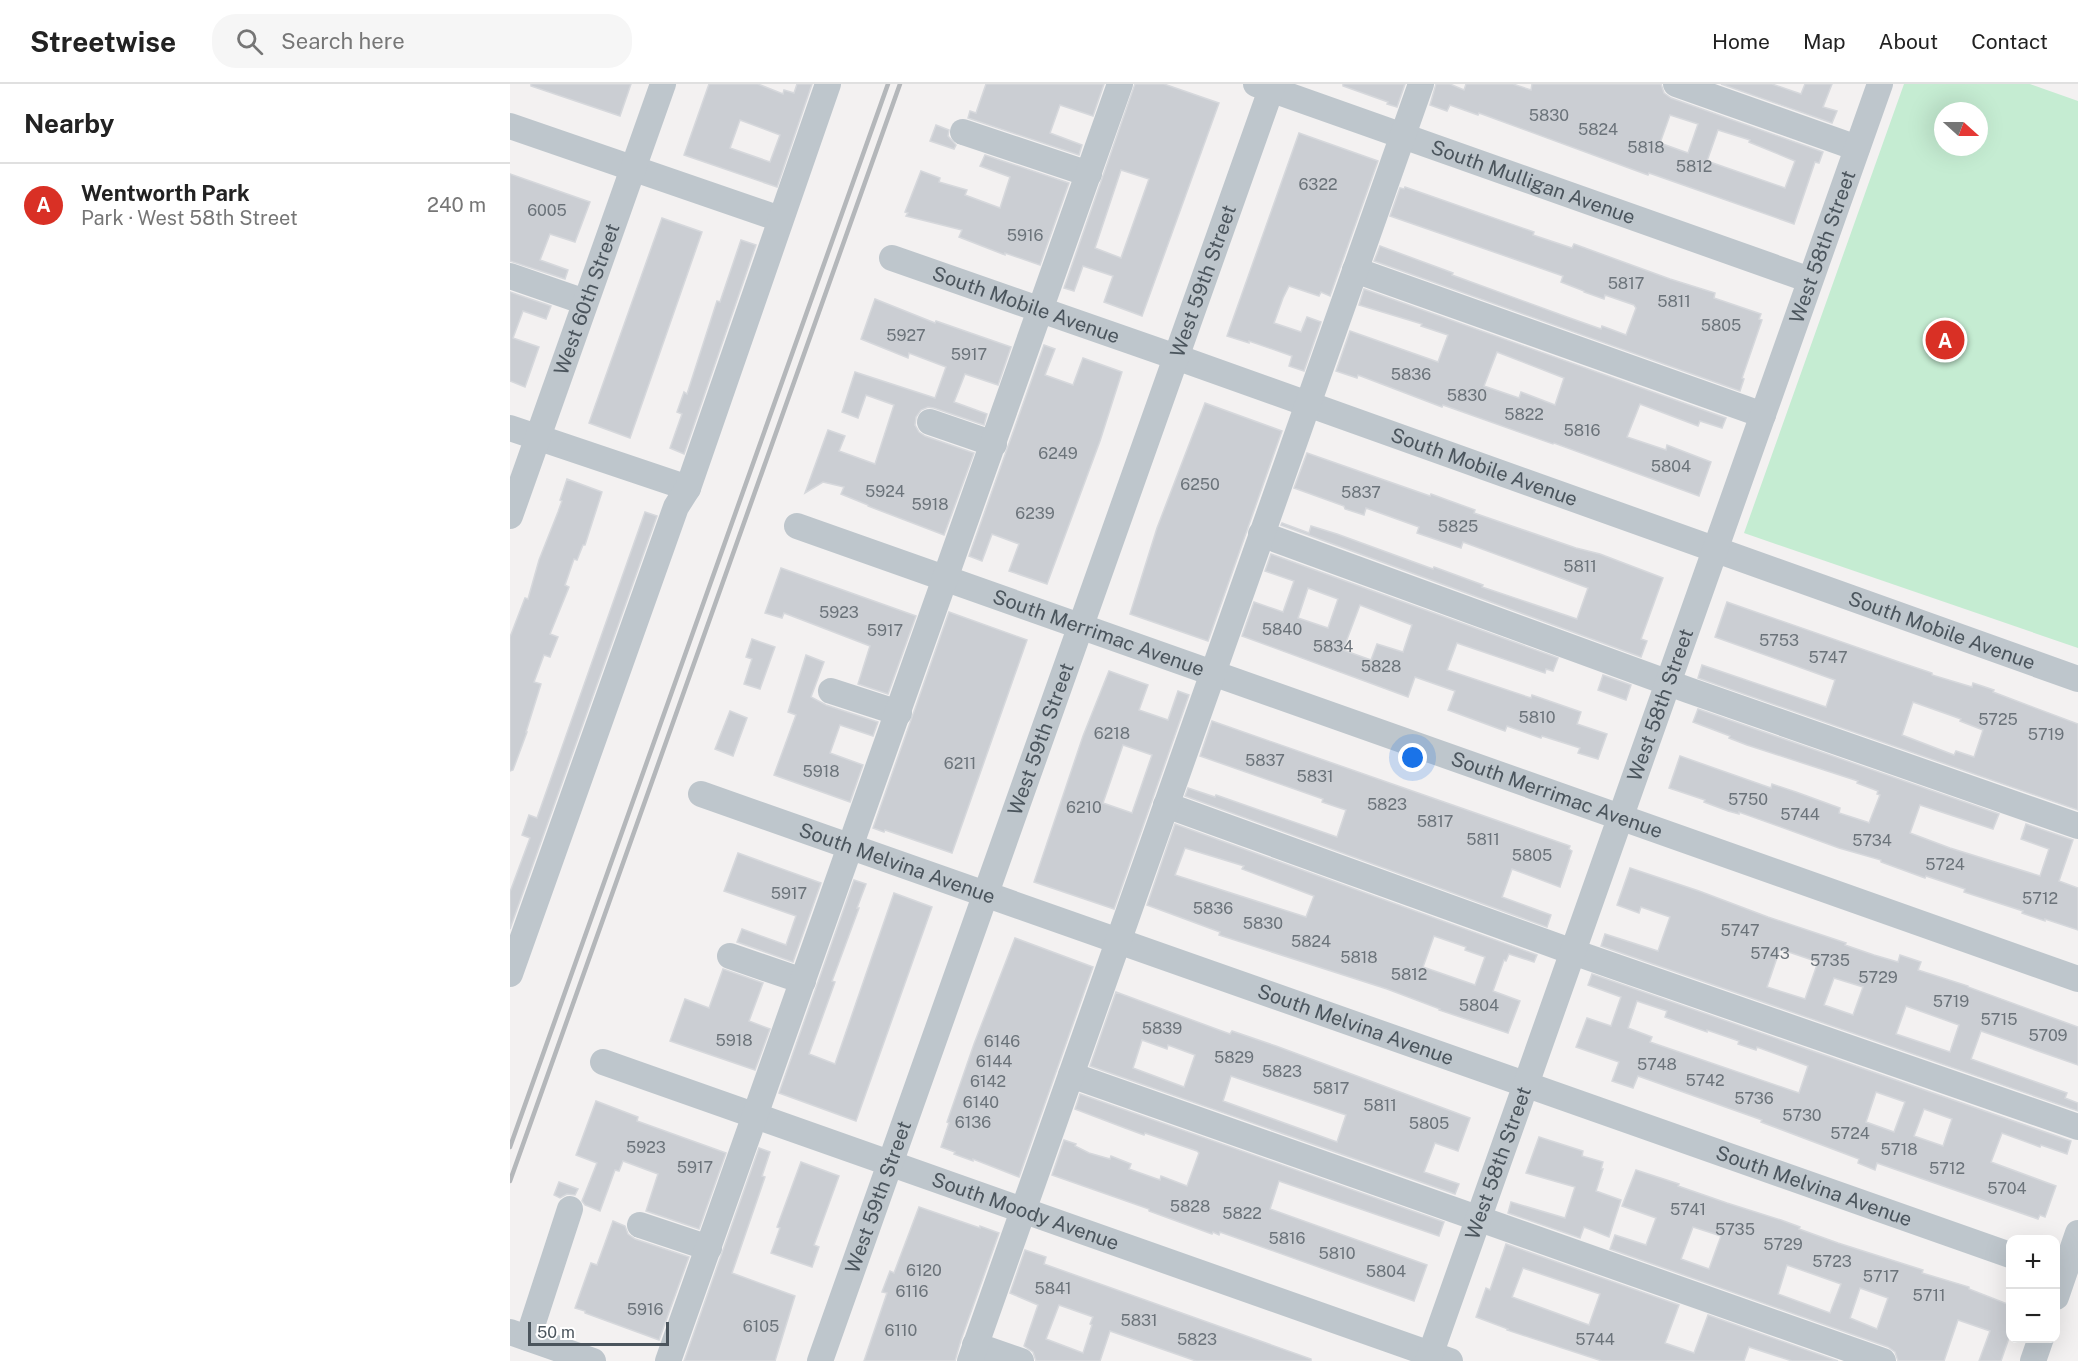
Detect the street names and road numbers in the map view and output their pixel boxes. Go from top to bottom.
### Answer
street label: South Mulligan Avenue [1428,135,1639,229]
street label: West 58th Street [1784,167,1860,326]
street label: West 59th Street [1165,202,1241,360]
street label: West 60th Street [549,220,625,378]
street label: South Mobile Avenue [929,261,1123,348]
street label: South Mobile Avenue [1387,423,1581,511]
street label: South Merrimac Avenue [990,584,1208,681]
street label: South Mobile Avenue [1845,586,2039,675]
street label: West 58th Street [1622,625,1698,785]
street label: West 59th Street [1003,660,1079,818]
street label: South Merrimac Avenue [1448,746,1666,843]
street label: South Melvina Avenue [796,817,999,909]
street label: South Melvina Avenue [1254,979,1457,1070]
street label: West 58th Street [1460,1083,1536,1243]
street label: West 59th Street [840,1118,916,1276]
street label: South Melvina Avenue [1713,1140,1915,1232]
street label: South Moody Avenue [929,1167,1122,1255]

